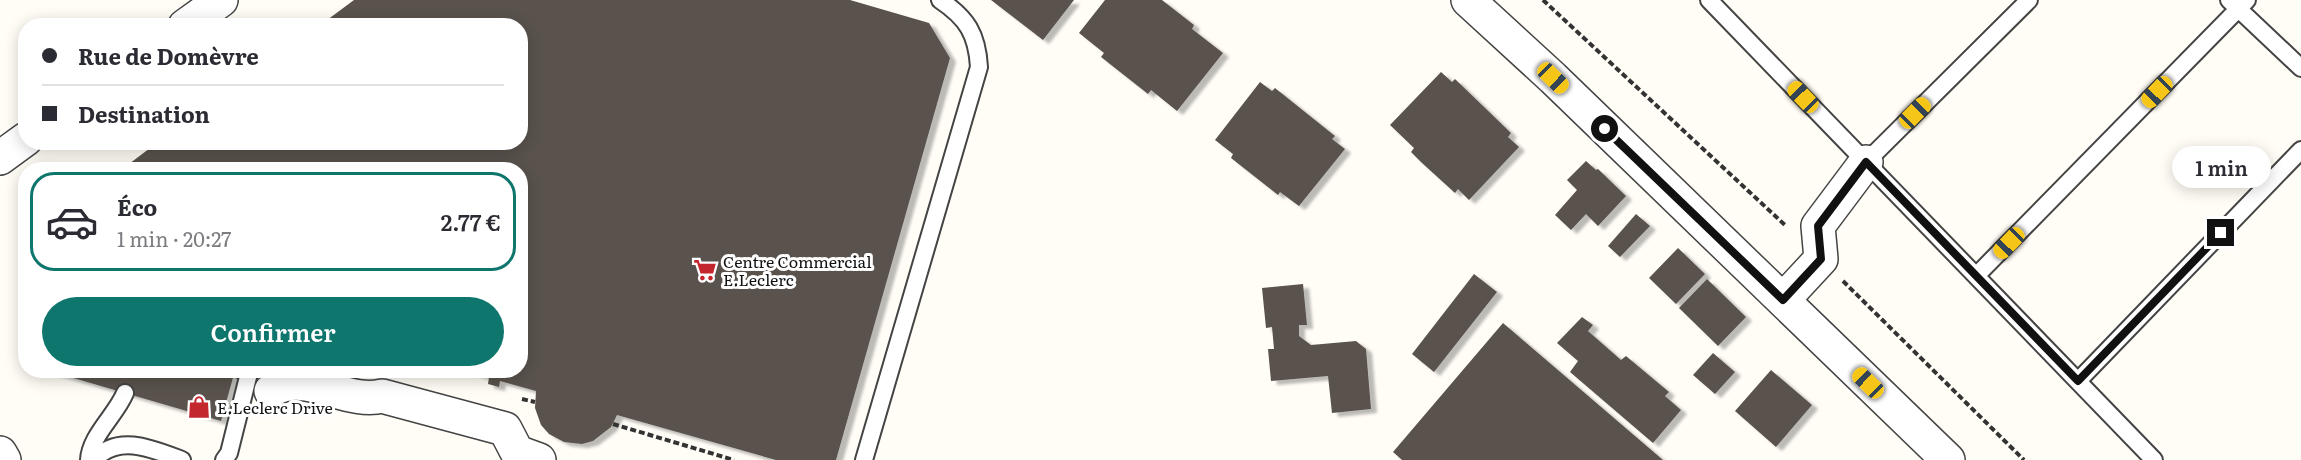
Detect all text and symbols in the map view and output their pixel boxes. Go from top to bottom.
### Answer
text: Rue de Domèvre [78,39,259,72]
car [1534,59,1572,97]
car [2138,73,2176,111]
car [1784,78,1822,116]
car [1896,94,1934,132]
text: Destination [78,97,210,130]
route start [1591,115,1618,142]
callout: 1 min [2172,146,2270,188]
text: 1 min [2195,152,2248,182]
text: Éco [117,190,157,223]
icon: car [45,195,99,249]
text: 2.77 € [441,205,501,238]
route end [2207,219,2234,246]
text: 1 min · 20:27 [117,223,231,253]
car [1990,224,2028,262]
place label: Centre Commercial E.Leclerc [723,249,872,291]
supermarket icon: Centre Commercial E.Leclerc [692,257,718,283]
button: Confirmer [42,297,504,366]
car [1849,364,1887,402]
shop icon: E.Leclerc Drive [186,394,212,420]
place label: E.Leclerc Drive [217,395,333,419]

